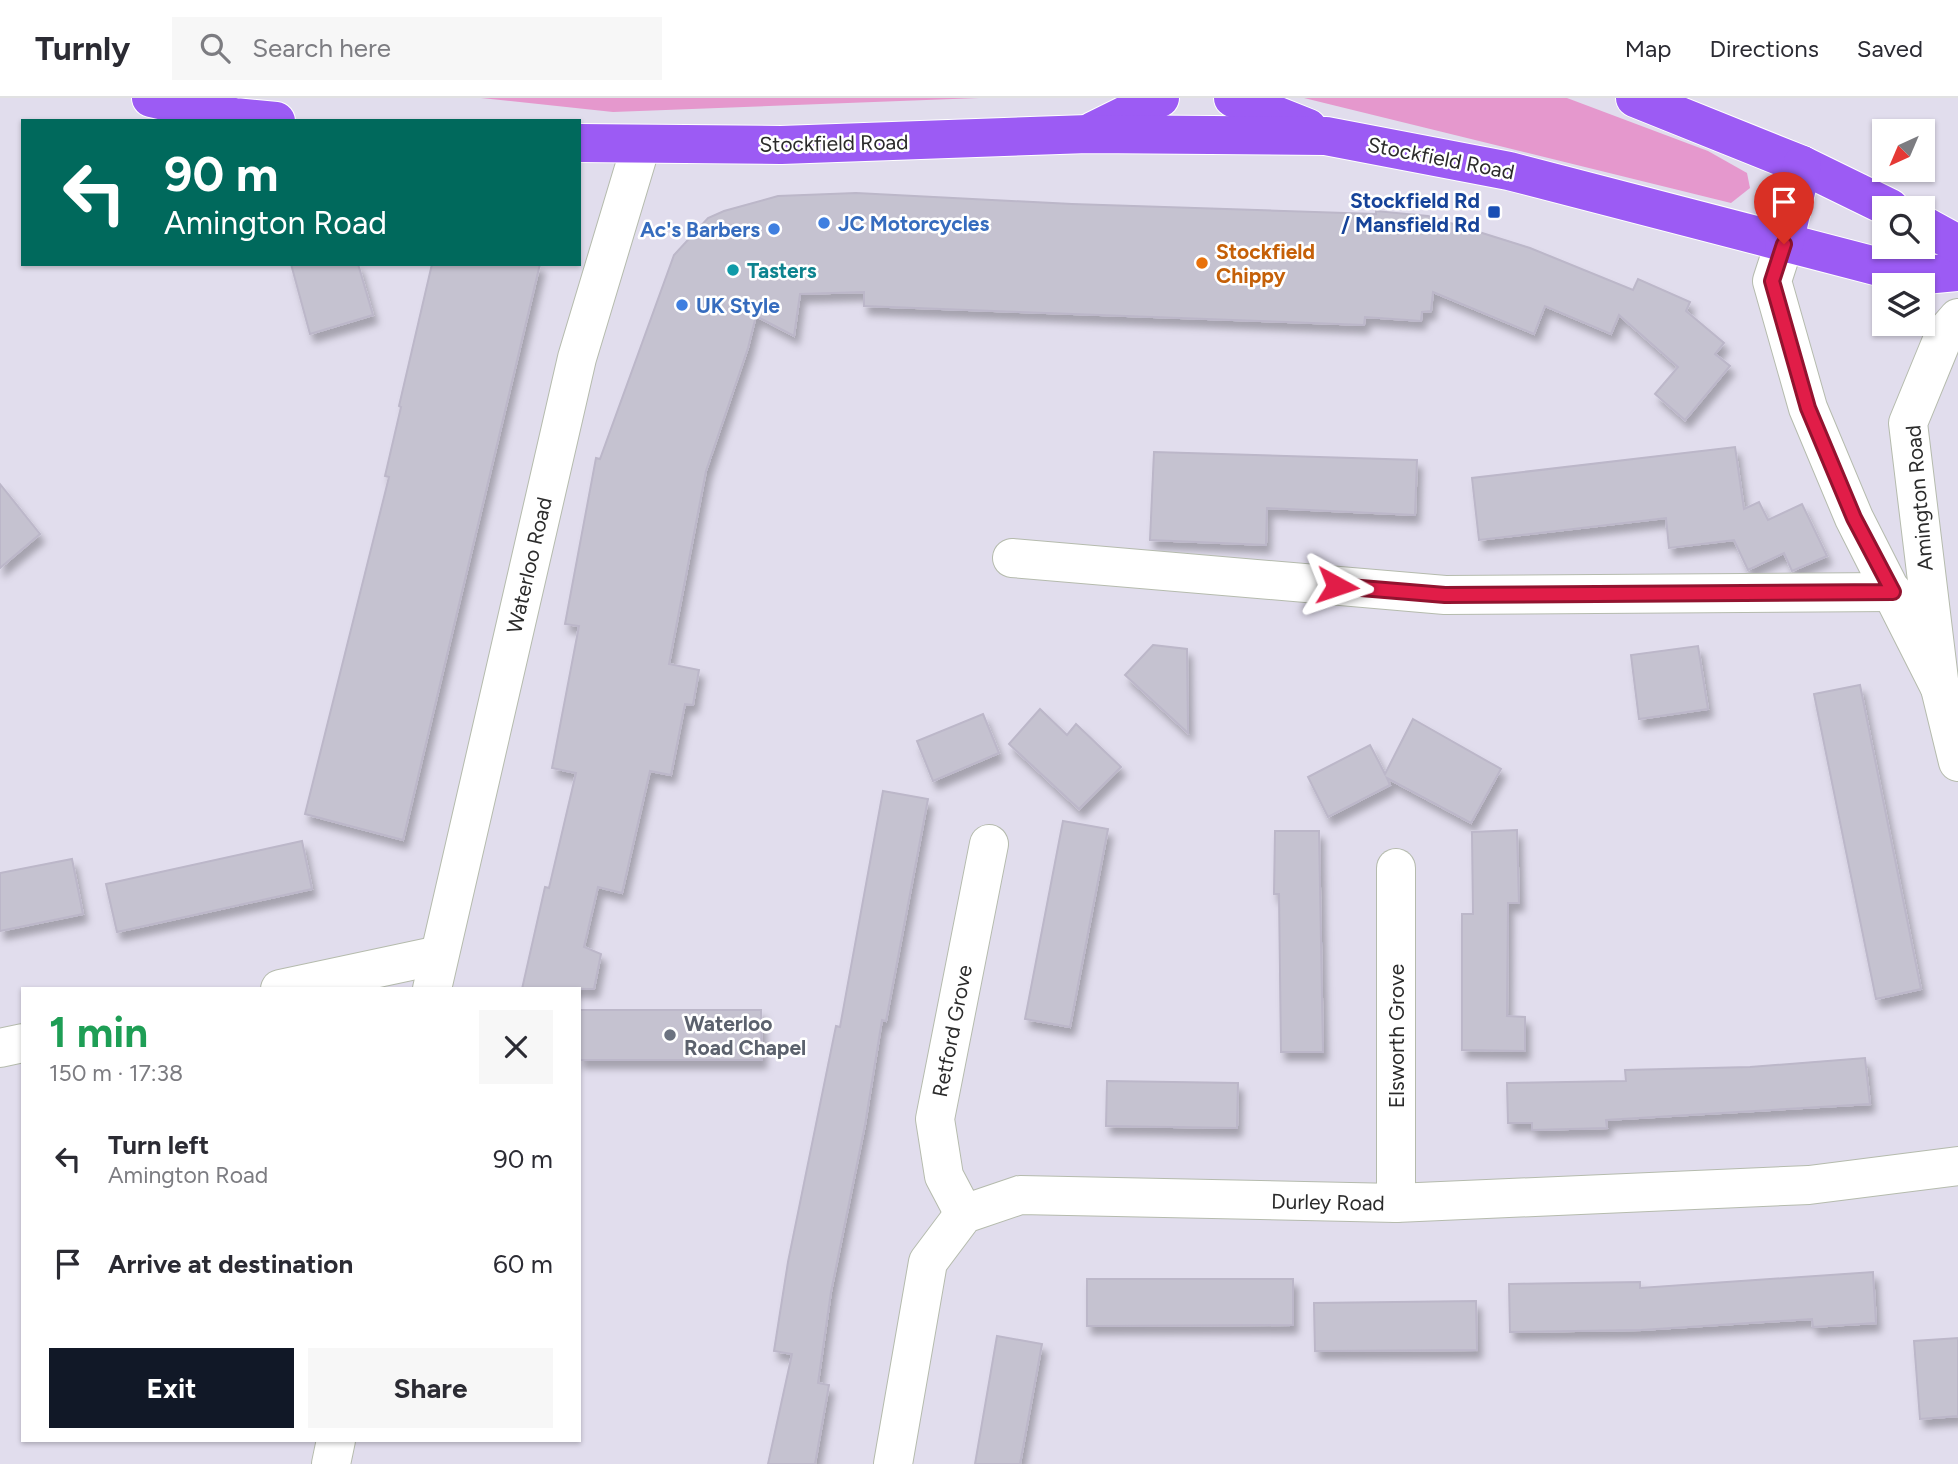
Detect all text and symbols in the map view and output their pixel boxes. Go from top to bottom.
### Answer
search box [172,17,662,80]
text: Turnly [35,29,130,68]
icon: search [196,29,234,67]
text: Search here [252,32,391,64]
text: Map [1625,34,1671,63]
text: Directions [1709,34,1819,63]
text: Saved [1857,34,1923,63]
north arrow [1872,119,1936,182]
map controls [1872,119,1935,336]
street label: Stockfield Road [759,129,909,157]
street label: Stockfield Road [1365,132,1517,184]
text: 90 m [164,144,279,203]
icon: left [49,147,140,238]
pin [1754,172,1814,244]
icon: arrive [1765,183,1803,221]
place label: Stockfield Rd / Mansfield Rd [1341,188,1480,237]
button: search [1872,196,1935,259]
text: Amington Road [164,204,387,242]
marker: Stockfield Rd / Mansfield Rd [1486,204,1502,220]
place label: JC Motorcycles [838,211,989,236]
marker: JC Motorcycles [816,215,832,231]
place label: Ac's Barbers [640,217,760,242]
marker: Ac's Barbers [766,221,782,237]
place label: Stockfield Chippy [1216,239,1315,288]
marker: Stockfield Chippy [1194,255,1210,271]
place label: Tasters [747,258,817,283]
marker: Tasters [725,262,741,278]
button: layers [1872,273,1935,336]
place label: UK Style [696,293,780,318]
marker: UK Style [674,297,690,313]
street label: Amington Road [1900,424,1938,572]
street label: Waterloo Road [501,494,557,636]
position arrow [1300,549,1374,623]
street label: Retford Grove [927,963,977,1099]
street label: Elsworth Grove [1384,964,1409,1108]
text: 1 min [49,1007,148,1058]
button: close [479,1010,553,1084]
place label: Waterloo Road Chapel [684,1011,806,1060]
marker: Waterloo Road Chapel [662,1027,678,1043]
text: 150 m · 17:38 [49,1059,183,1087]
text: Turn left [108,1129,209,1161]
icon: left [49,1140,87,1178]
text: 90 m [493,1143,553,1175]
text: Amington Road [108,1161,268,1189]
street label: Durley Road [1271,1189,1385,1215]
icon: arrive [49,1245,87,1283]
text: Arrive at destination [108,1248,353,1280]
text: 60 m [493,1248,553,1280]
button: Exit [49,1348,294,1428]
button: Share [308,1348,553,1428]

